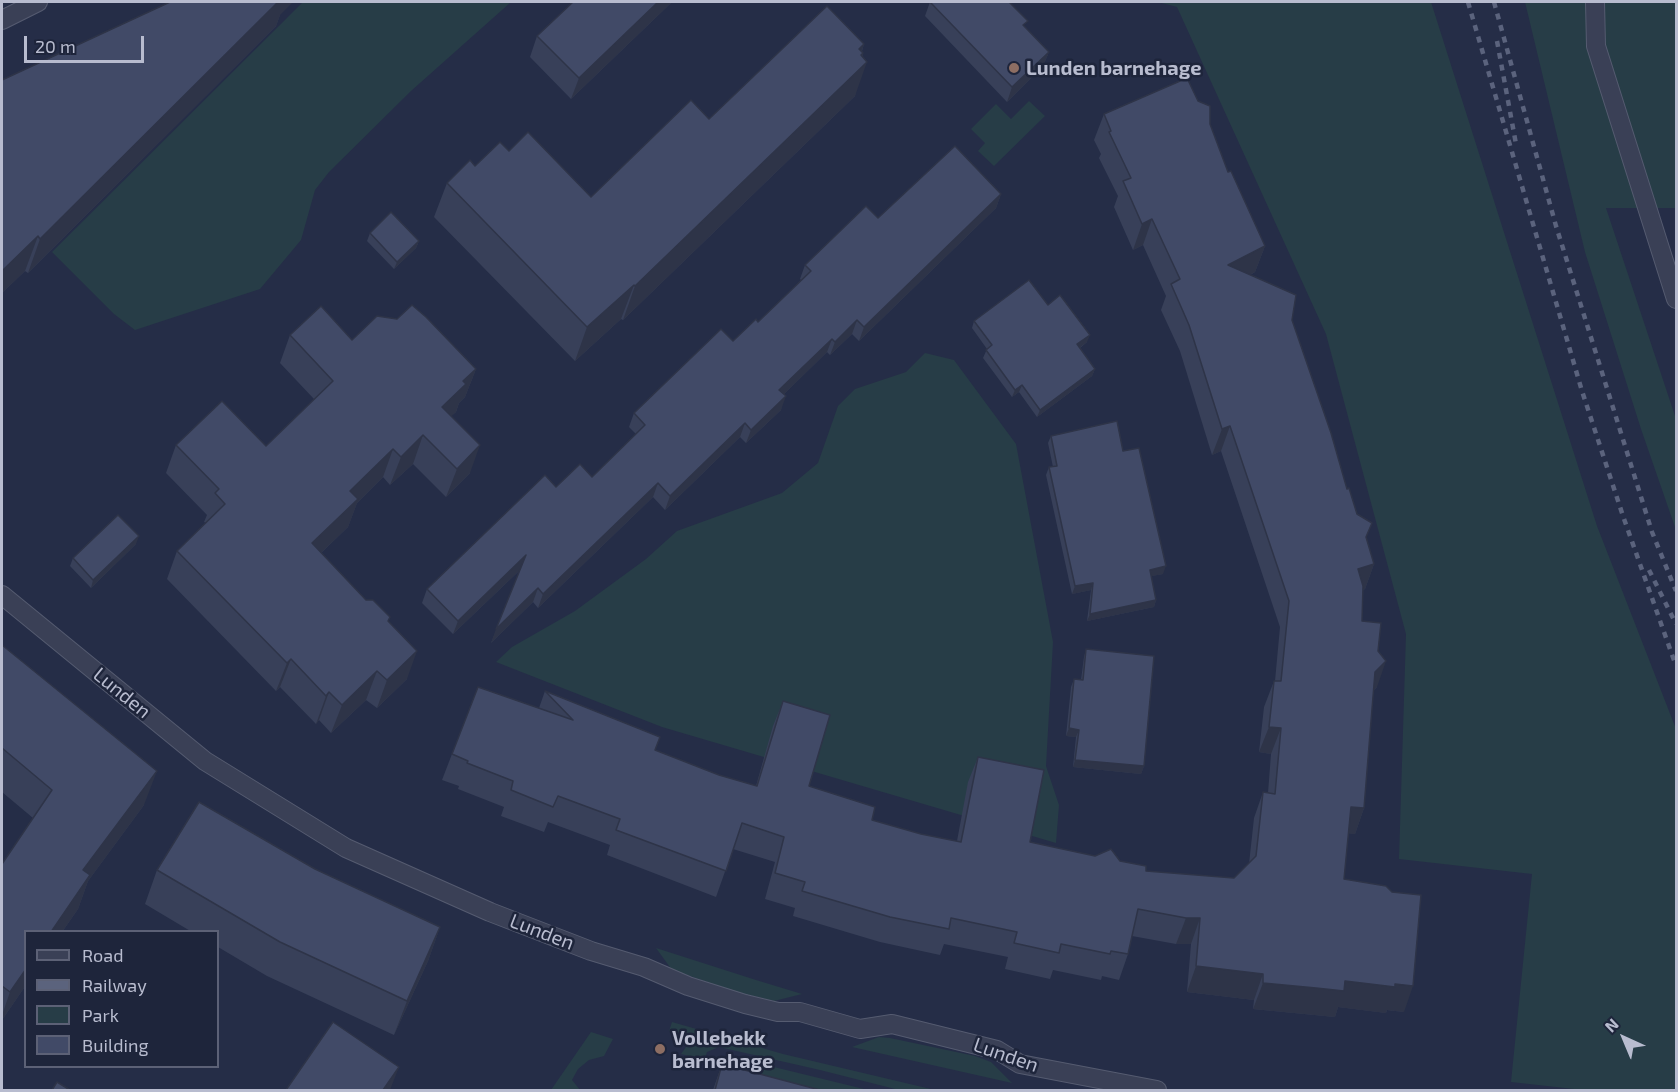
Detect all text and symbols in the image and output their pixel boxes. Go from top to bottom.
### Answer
scale bar [27,24,147,62]
text: 20 m [35,35,76,57]
place label: Lunden barnehage [1026,56,1201,80]
marker: Lunden barnehage [1007,61,1021,75]
street label: Lunden [88,663,156,723]
street label: Lunden [506,909,578,955]
legend [24,930,219,1068]
text: Road [82,944,123,966]
text: Railway [82,974,147,996]
text: Park [82,1004,119,1026]
north arrow [1594,1008,1654,1068]
text: N [1600,1014,1622,1036]
place label: Vollebekk barnehage [672,1026,773,1073]
street label: Lunden [970,1033,1042,1077]
text: Building [82,1034,149,1056]
marker: Vollebekk barnehage [653,1042,667,1056]

